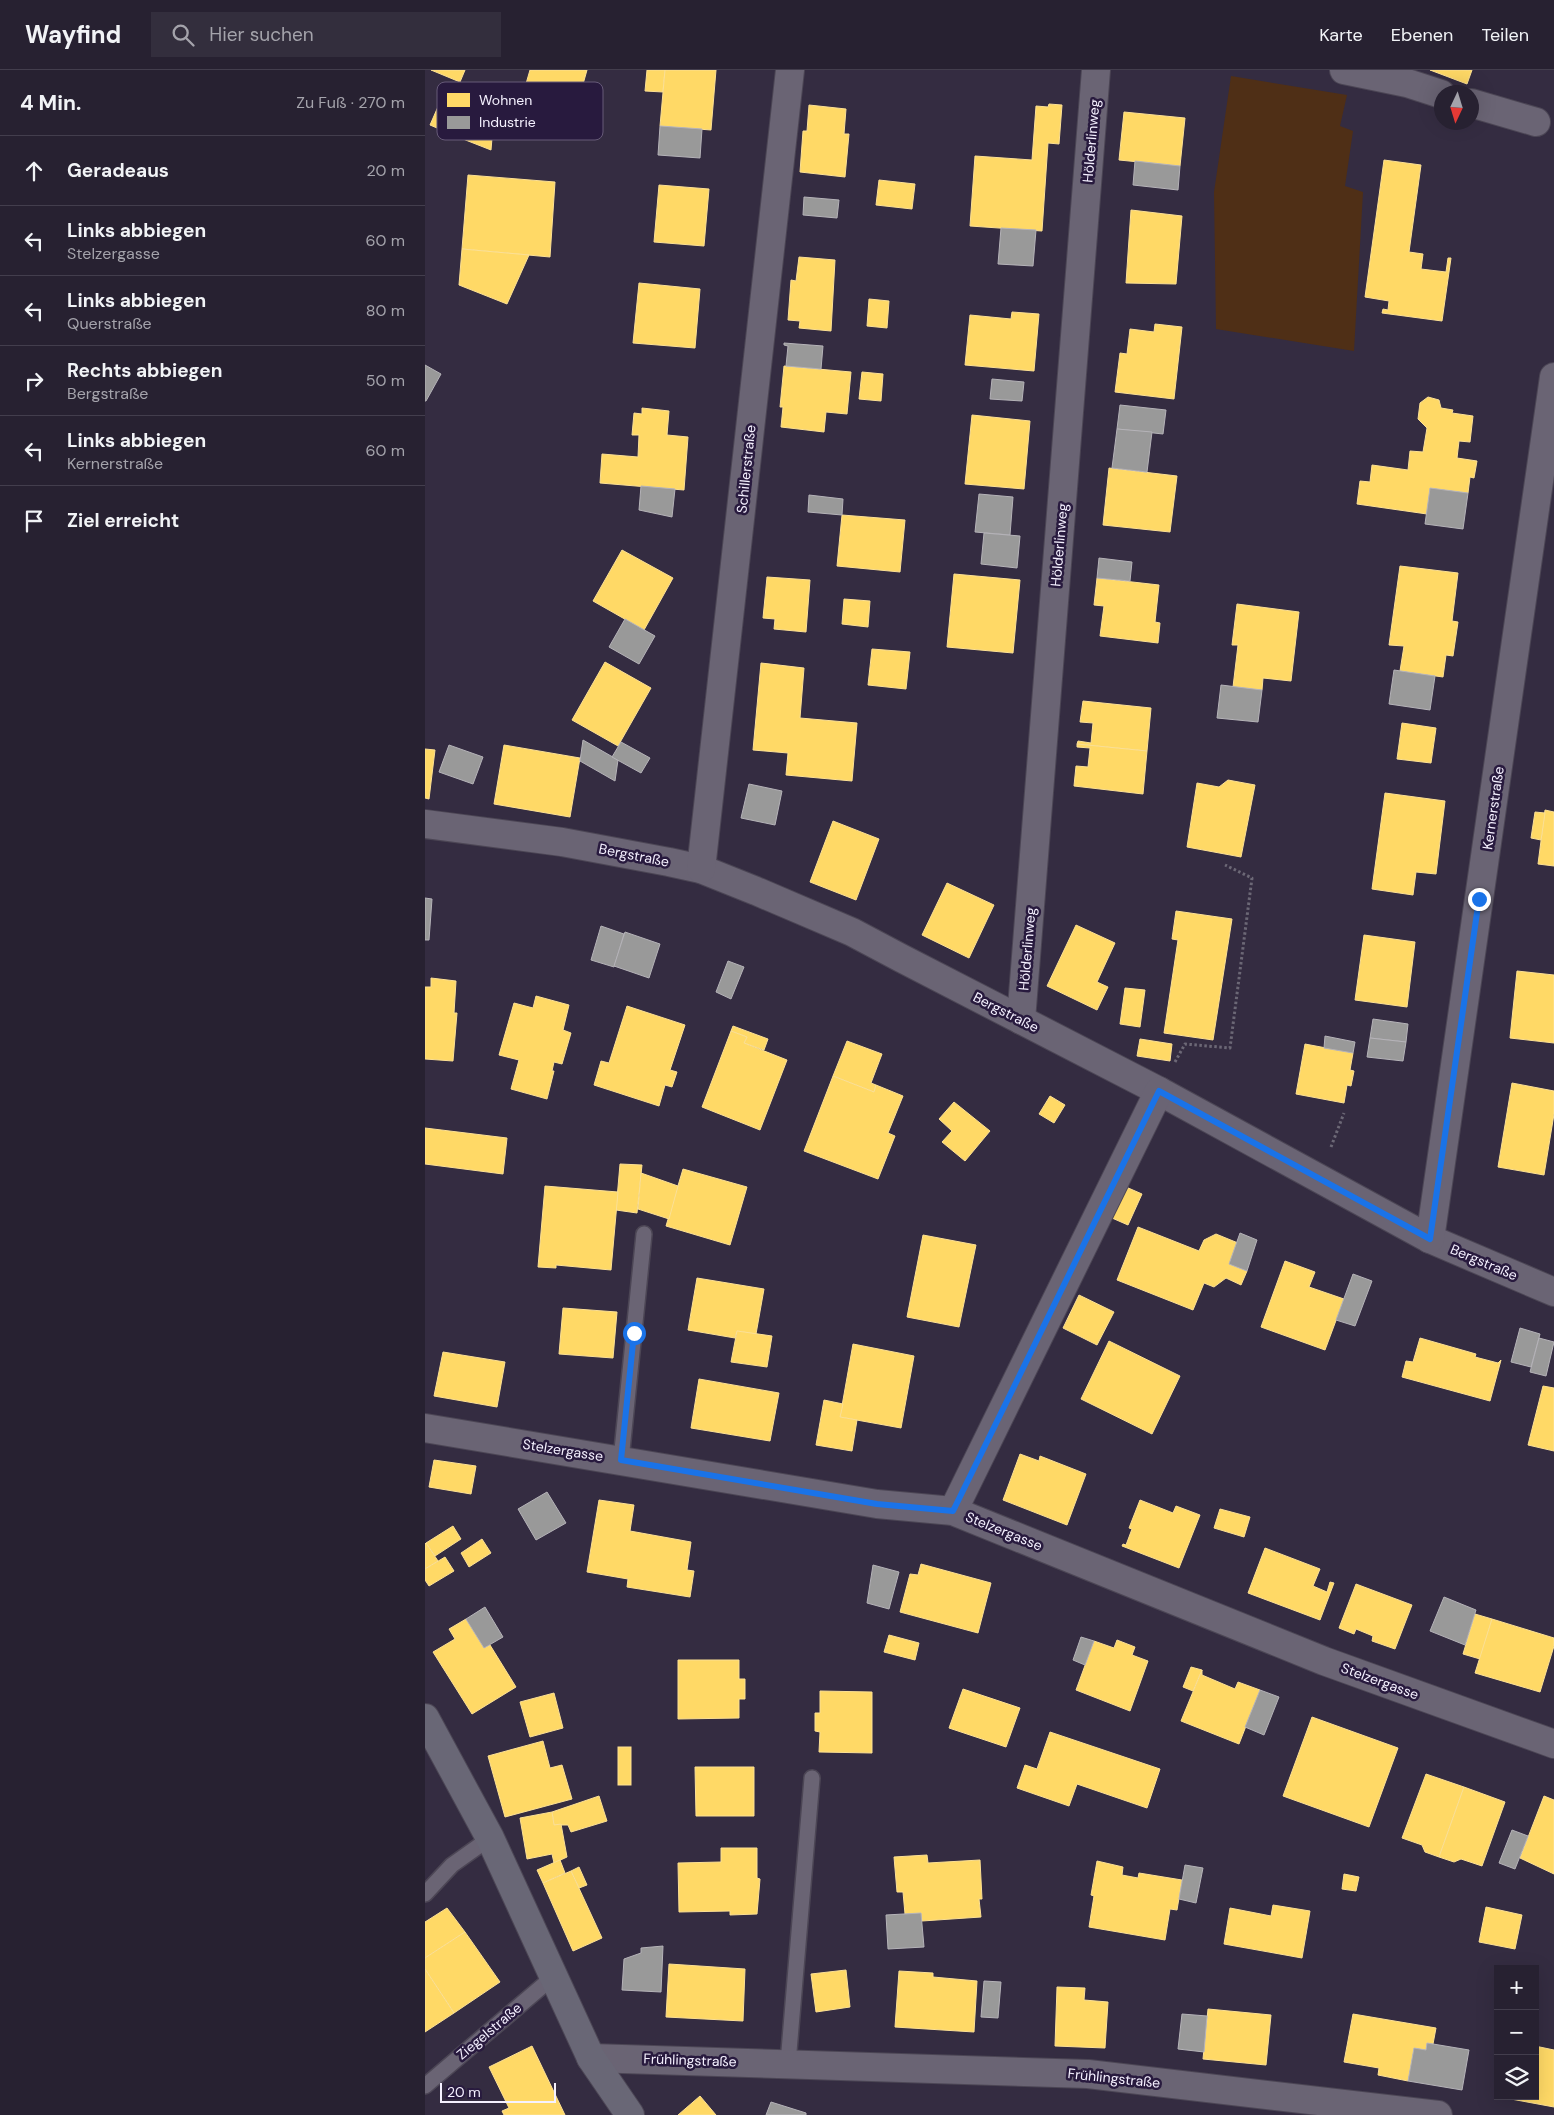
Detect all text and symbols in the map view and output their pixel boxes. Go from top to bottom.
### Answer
search box [151,12,501,57]
text: Wayfind [25,19,121,50]
icon: search [169,21,197,49]
text: Hier suchen [209,22,314,47]
text: Karte [1319,23,1363,47]
text: Ebenen [1391,23,1453,47]
text: Teilen [1481,23,1529,47]
legend [437,82,603,140]
north arrow [1434,85,1479,130]
text: 4 Min. [20,89,81,117]
text: Wohnen [479,91,532,109]
text: Zu Fuß · 270 m [296,92,405,113]
street label: Hölderlinweg [1078,98,1104,183]
text: Industrie [479,113,536,131]
icon: ahead [20,157,48,185]
text: Geradeaus [67,158,169,183]
text: 20 m [366,160,405,181]
text: Links abbiegen [67,218,206,243]
icon: left [20,227,48,255]
text: 60 m [365,230,405,251]
text: Stelzergasse [67,243,160,264]
text: Links abbiegen [67,288,206,313]
icon: left [20,297,48,325]
text: 80 m [366,300,405,321]
text: Querstraße [67,313,152,334]
text: Rechts abbiegen [67,358,222,383]
icon: right [20,367,48,395]
text: 50 m [366,370,405,391]
text: Bergstraße [67,383,148,404]
street label: Schillerstraße [732,424,760,514]
text: Links abbiegen [67,428,206,453]
icon: left [20,437,48,465]
text: 60 m [365,440,405,461]
text: Kernerstraße [67,453,163,474]
street label: Hölderlinweg [1046,502,1072,587]
icon: arrive [20,507,48,535]
text: Ziel erreicht [67,508,179,533]
street label: Kernerstraße [1478,765,1508,851]
street label: Bergstraße [597,839,671,871]
route end [1468,888,1491,911]
street label: Hölderlinweg [1014,906,1040,991]
street label: Bergstraße [970,988,1042,1036]
street label: Bergstraße [1448,1240,1520,1284]
route start [623,1322,646,1345]
street label: Stelzergasse [521,1435,605,1465]
street label: Stelzergasse [963,1507,1045,1555]
street label: Stelzergasse [1339,1659,1421,1703]
map controls [1494,1965,1539,2100]
button: + [1494,1965,1539,2010]
street label: Ziegelstraße [453,1999,525,2063]
button: − [1494,2010,1539,2055]
street label: Frühlingstraße [643,2049,737,2071]
button: layers [1494,2055,1539,2100]
street label: Frühlingstraße [1067,2064,1161,2092]
scale bar [440,2080,556,2103]
text: 20 m [447,2083,481,2101]

